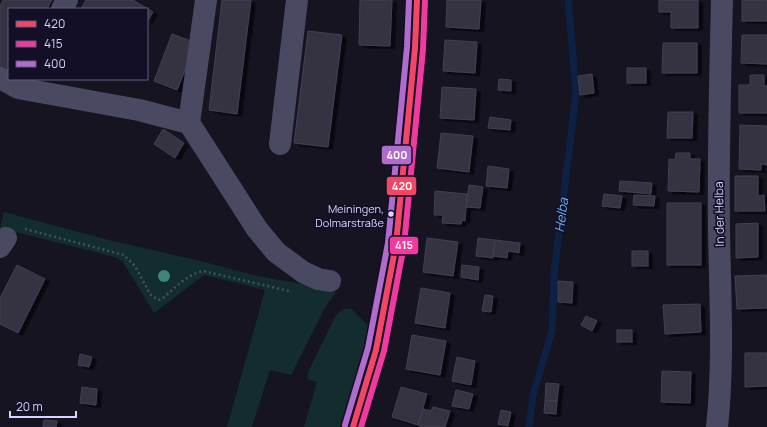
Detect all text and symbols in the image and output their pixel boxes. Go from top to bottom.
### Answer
legend [8,8,148,80]
text: 420 [44,15,65,32]
text: 415 [44,35,63,52]
text: 400 [44,55,66,72]
line badge: 400 [381,145,412,165]
text: 400 [386,147,408,162]
line badge: 420 [386,176,417,196]
text: 420 [392,178,412,193]
street label: In der Helba [710,181,728,247]
water label: Helba [550,196,572,233]
place label: Meiningen, Dolmarstraße [315,201,385,230]
marker: Meiningen, Dolmarstraße [386,209,396,219]
line badge: 415 [389,236,419,255]
text: 415 [395,237,413,252]
scale bar [10,393,76,419]
text: 20 m [16,398,43,415]

